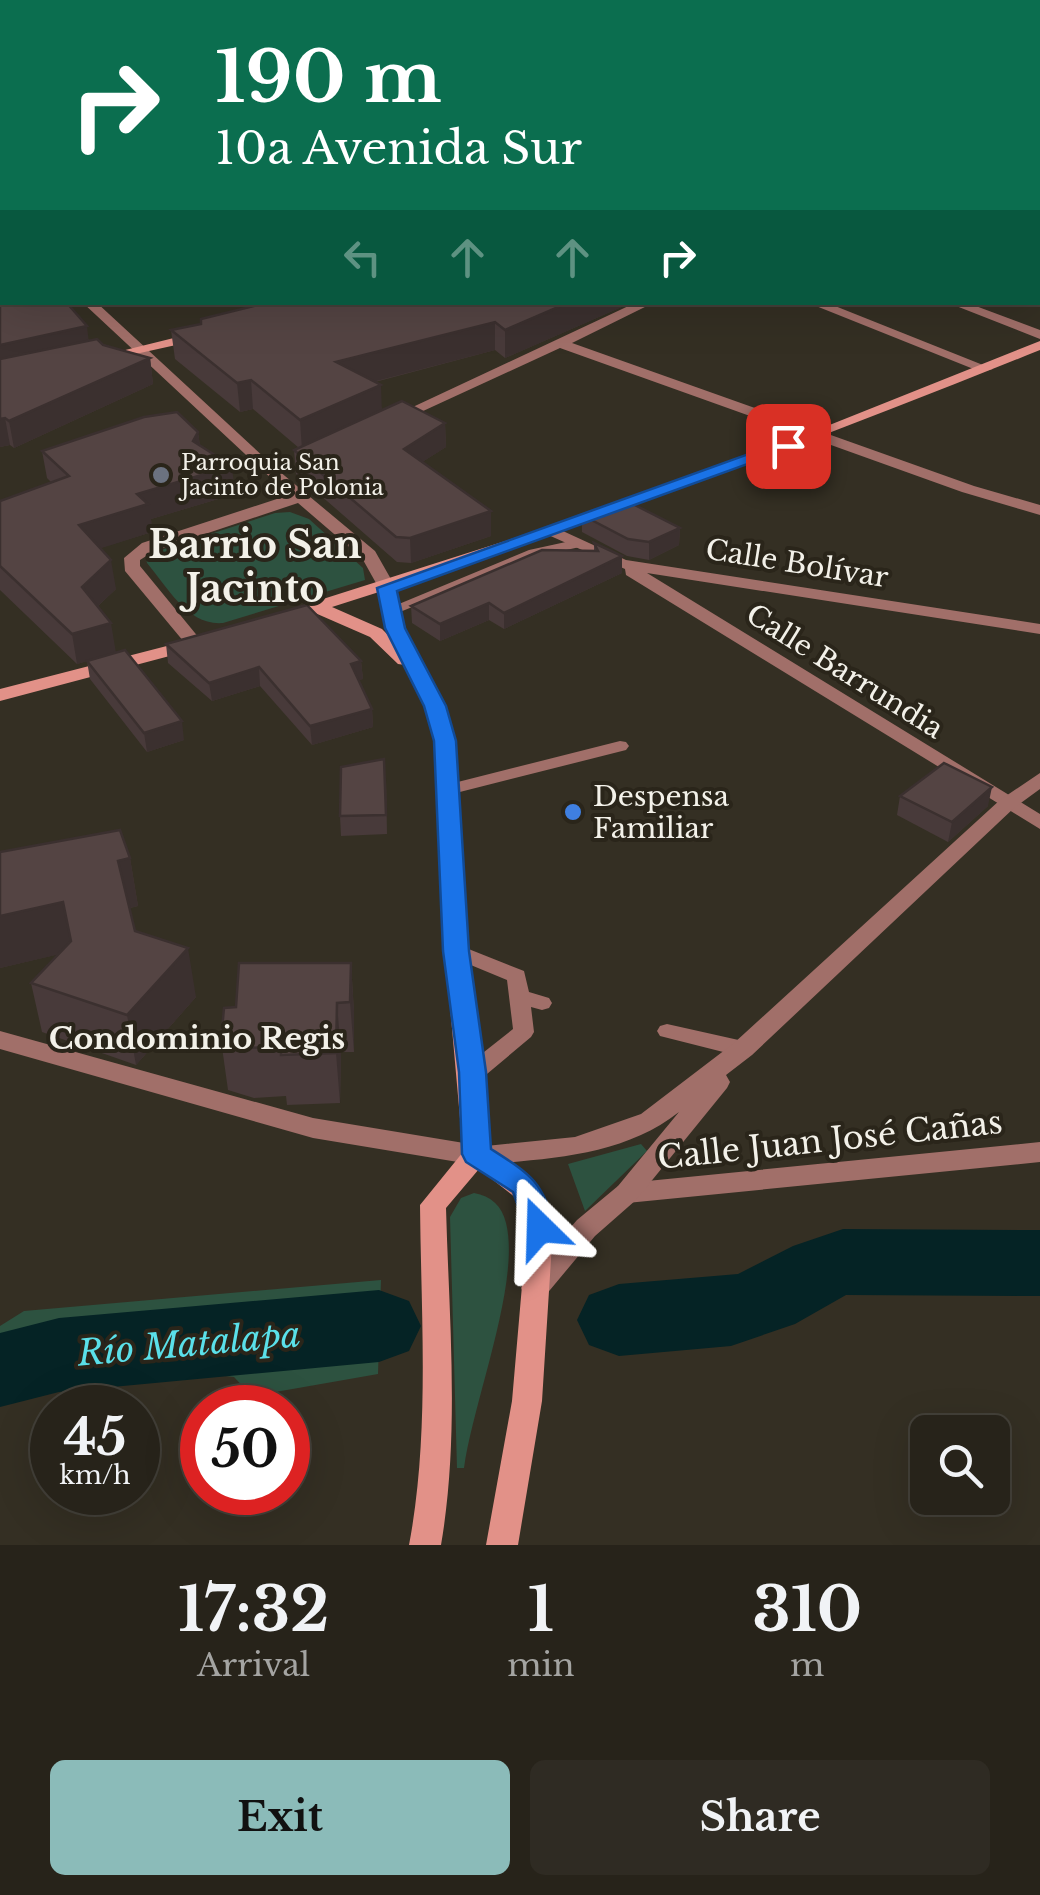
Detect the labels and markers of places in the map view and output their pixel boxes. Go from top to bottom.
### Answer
pin [746,404,831,489]
place label: Parroquia San Jacinto de Polonia [178,449,384,501]
marker: Parroquia San Jacinto de Polonia [150,464,172,486]
place label: Despensa Familiar [593,779,730,846]
marker: Despensa Familiar [562,801,584,823]

